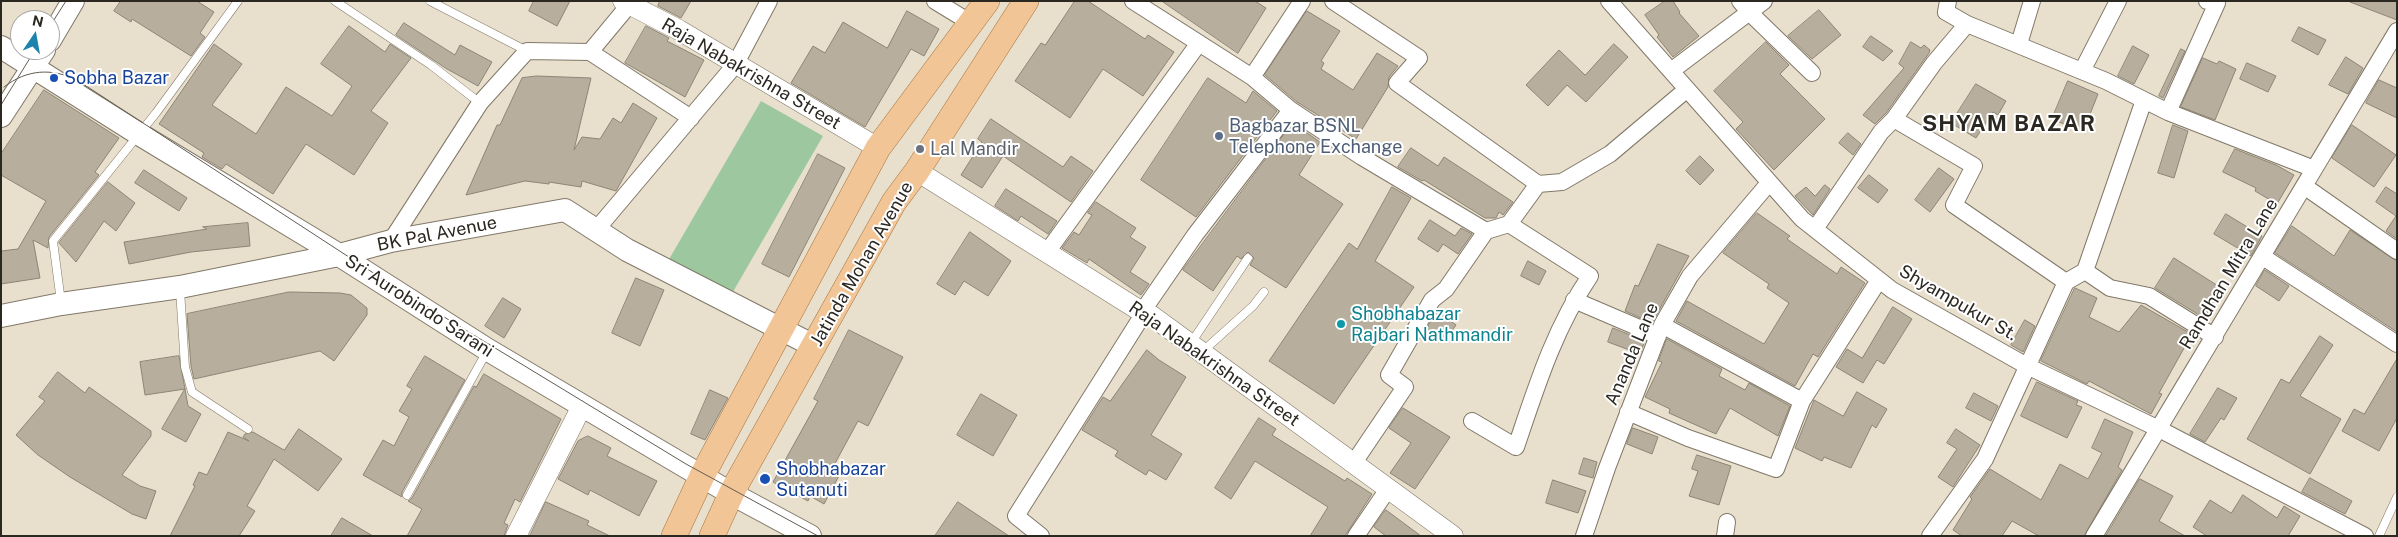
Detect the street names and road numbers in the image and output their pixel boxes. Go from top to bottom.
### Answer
street label: Raja Nabakrishna Street [658,14,844,134]
street label: Jatinda Mohan Avenue [806,178,918,350]
street label: Ramdhan Mitra Lane [2175,195,2283,353]
street label: BK Pal Avenue [375,212,499,256]
street label: Sri Aurobindo Sarani [341,250,497,362]
street label: Shyampukur St. [1895,260,2021,346]
street label: Raja Nabakrishna Street [1125,297,1303,431]
street label: Ananda Lane [1601,300,1663,408]

